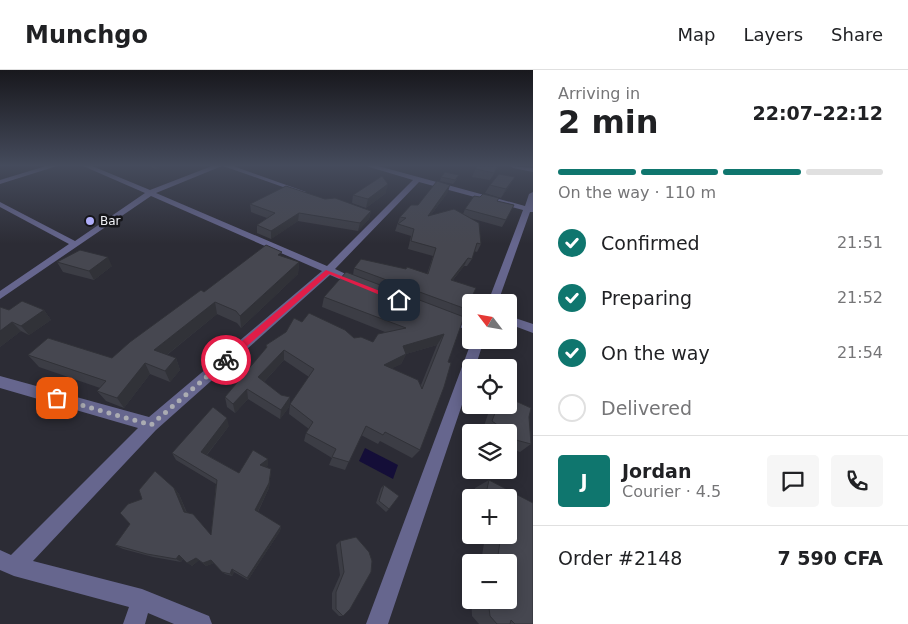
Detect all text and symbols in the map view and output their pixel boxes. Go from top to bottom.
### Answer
text: Munchgo [25,21,148,49]
text: Map [677,24,715,45]
text: Layers [743,24,803,45]
text: Share [831,24,883,45]
text: Arriving in [558,84,640,103]
text: 22:07–22:12 [753,102,883,124]
text: 2 min [558,103,659,141]
text: On the way · 110 m [558,183,716,202]
place label: Bar [100,214,121,228]
marker: Bar [84,215,96,227]
icon: check [558,229,586,257]
text: Confirmed [601,232,700,254]
text: 21:51 [837,233,883,252]
pin [378,279,420,321]
icon: check [558,284,586,312]
icon: home [385,286,413,314]
text: Preparing [601,287,692,309]
text: 21:52 [837,288,883,307]
north arrow [462,294,518,349]
map controls [462,294,517,609]
courier [201,335,251,385]
icon: check [558,339,586,367]
text: On the way [601,342,710,364]
text: 21:54 [837,343,883,362]
icon: bike [212,346,240,374]
button: locate [462,359,517,414]
pin [36,377,78,419]
icon: bag [43,384,71,412]
text: Delivered [601,397,692,419]
button: layers [462,424,517,479]
button: chat [767,455,819,507]
button: phone [831,455,883,507]
text: Jordan [622,460,691,482]
text: J [580,470,588,492]
text: Courier · 4.5 [622,482,721,501]
button: + [462,489,517,544]
text: Order #2148 [558,547,682,569]
text: 7 590 CFA [777,547,883,569]
button: − [462,554,517,609]

